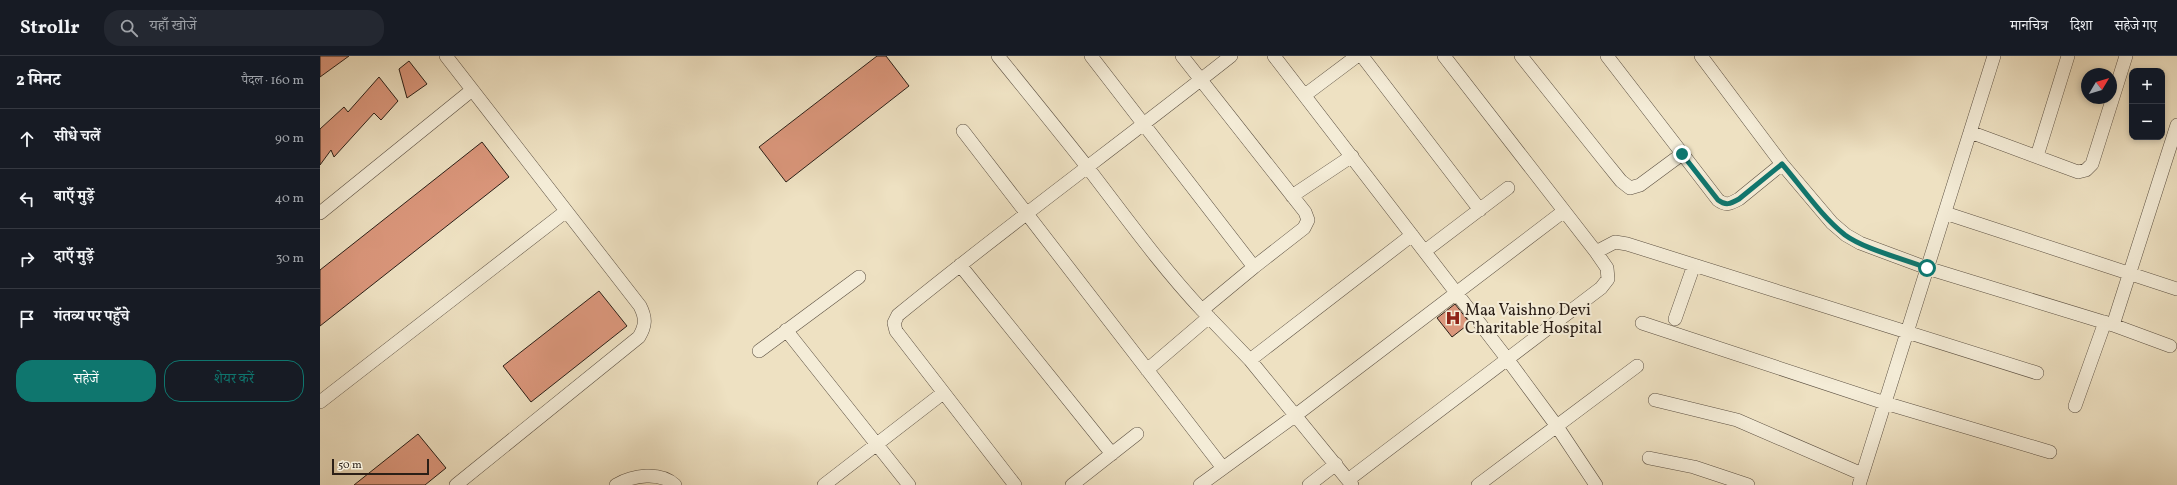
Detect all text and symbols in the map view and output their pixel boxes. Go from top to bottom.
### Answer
search box [104,10,384,46]
text: Strollr [20,15,80,41]
text: यहाँ खोजें [150,16,196,37]
icon: search [118,17,140,39]
text: मानचित्र [2010,17,2048,36]
text: दिशा [2070,17,2092,36]
text: सहेजे गए [2114,17,2157,36]
north arrow [2081,68,2117,104]
map controls [2129,68,2165,140]
button: + [2129,68,2165,104]
text: 2 मिनट [16,69,60,92]
text: पैदल · 160 m [241,72,304,90]
button: − [2129,104,2165,140]
text: सीधे चलें [54,127,101,148]
icon: ahead [16,128,38,150]
text: 90 m [275,130,304,148]
route end [1673,145,1691,163]
text: बाएँ मुड़ें [54,187,94,208]
icon: left [16,188,38,210]
text: 40 m [275,190,304,208]
text: दाएँ मुड़ें [54,247,94,268]
icon: right [16,248,38,270]
text: 30 m [276,250,304,268]
route start [1918,259,1936,277]
place label: Maa Vaishno Devi Charitable Hospital [1465,300,1602,340]
text: गंतव्य पर पहुँचे [54,307,129,328]
icon: arrive [16,308,38,330]
hospital icon: Maa Vaishno Devi Charitable Hospital [1444,309,1462,327]
button: सहेजें [16,360,156,402]
button: शेयर करें [164,360,304,402]
scale bar [332,457,429,476]
text: 50 m [338,458,362,473]

